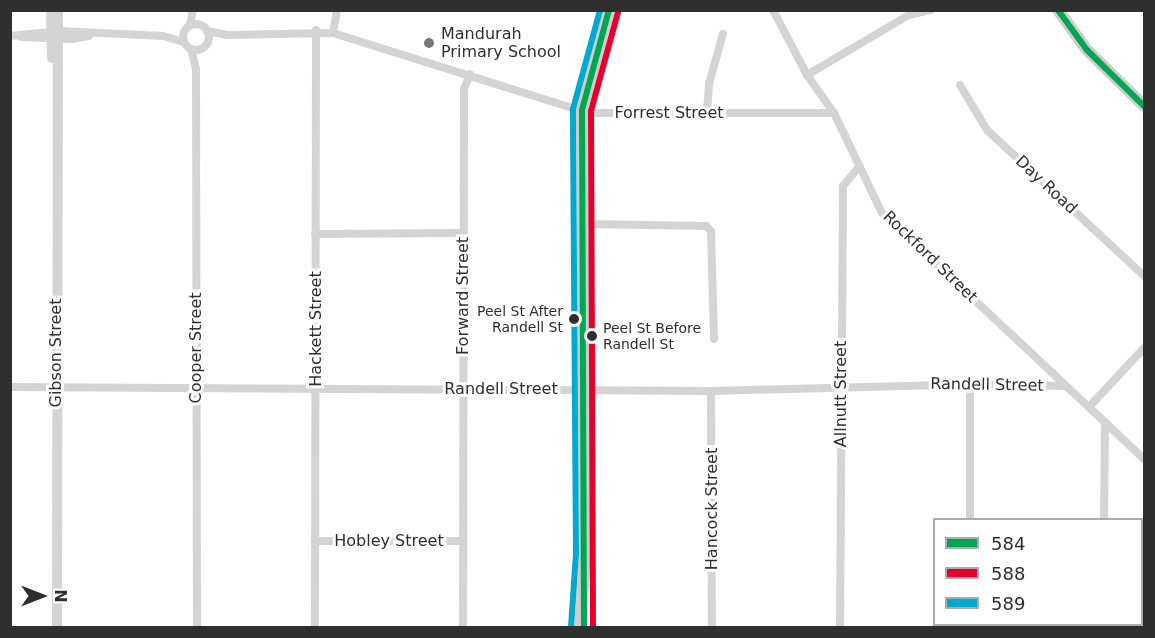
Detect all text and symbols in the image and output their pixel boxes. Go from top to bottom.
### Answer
place label: Mandurah Primary School [441,24,561,62]
marker: Mandurah Primary School [422,36,436,50]
street label: Forrest Street [614,103,724,123]
street label: Day Road [1011,152,1081,218]
street label: Rockford Street [879,207,981,307]
street label: Forward Street [453,237,473,355]
street label: Hackett Street [306,271,326,387]
street label: Cooper Street [186,292,206,404]
street label: Gibson Street [46,299,66,407]
place label: Peel St After Randell St [477,303,563,336]
marker: Peel St After Randell St [568,313,580,325]
place label: Peel St Before Randell St [603,320,701,352]
marker: Peel St Before Randell St [586,330,598,342]
street label: Allnutt Street [831,341,851,447]
street label: Randell Street [930,374,1044,396]
street label: Randell Street [444,379,558,399]
street label: Hancock Street [702,448,722,570]
legend [933,518,1143,626]
street label: Hobley Street [334,531,444,551]
text: 584 [991,533,1025,554]
text: 588 [991,563,1025,584]
north arrow [12,566,72,626]
text: N [51,589,70,603]
text: 589 [991,593,1025,614]

